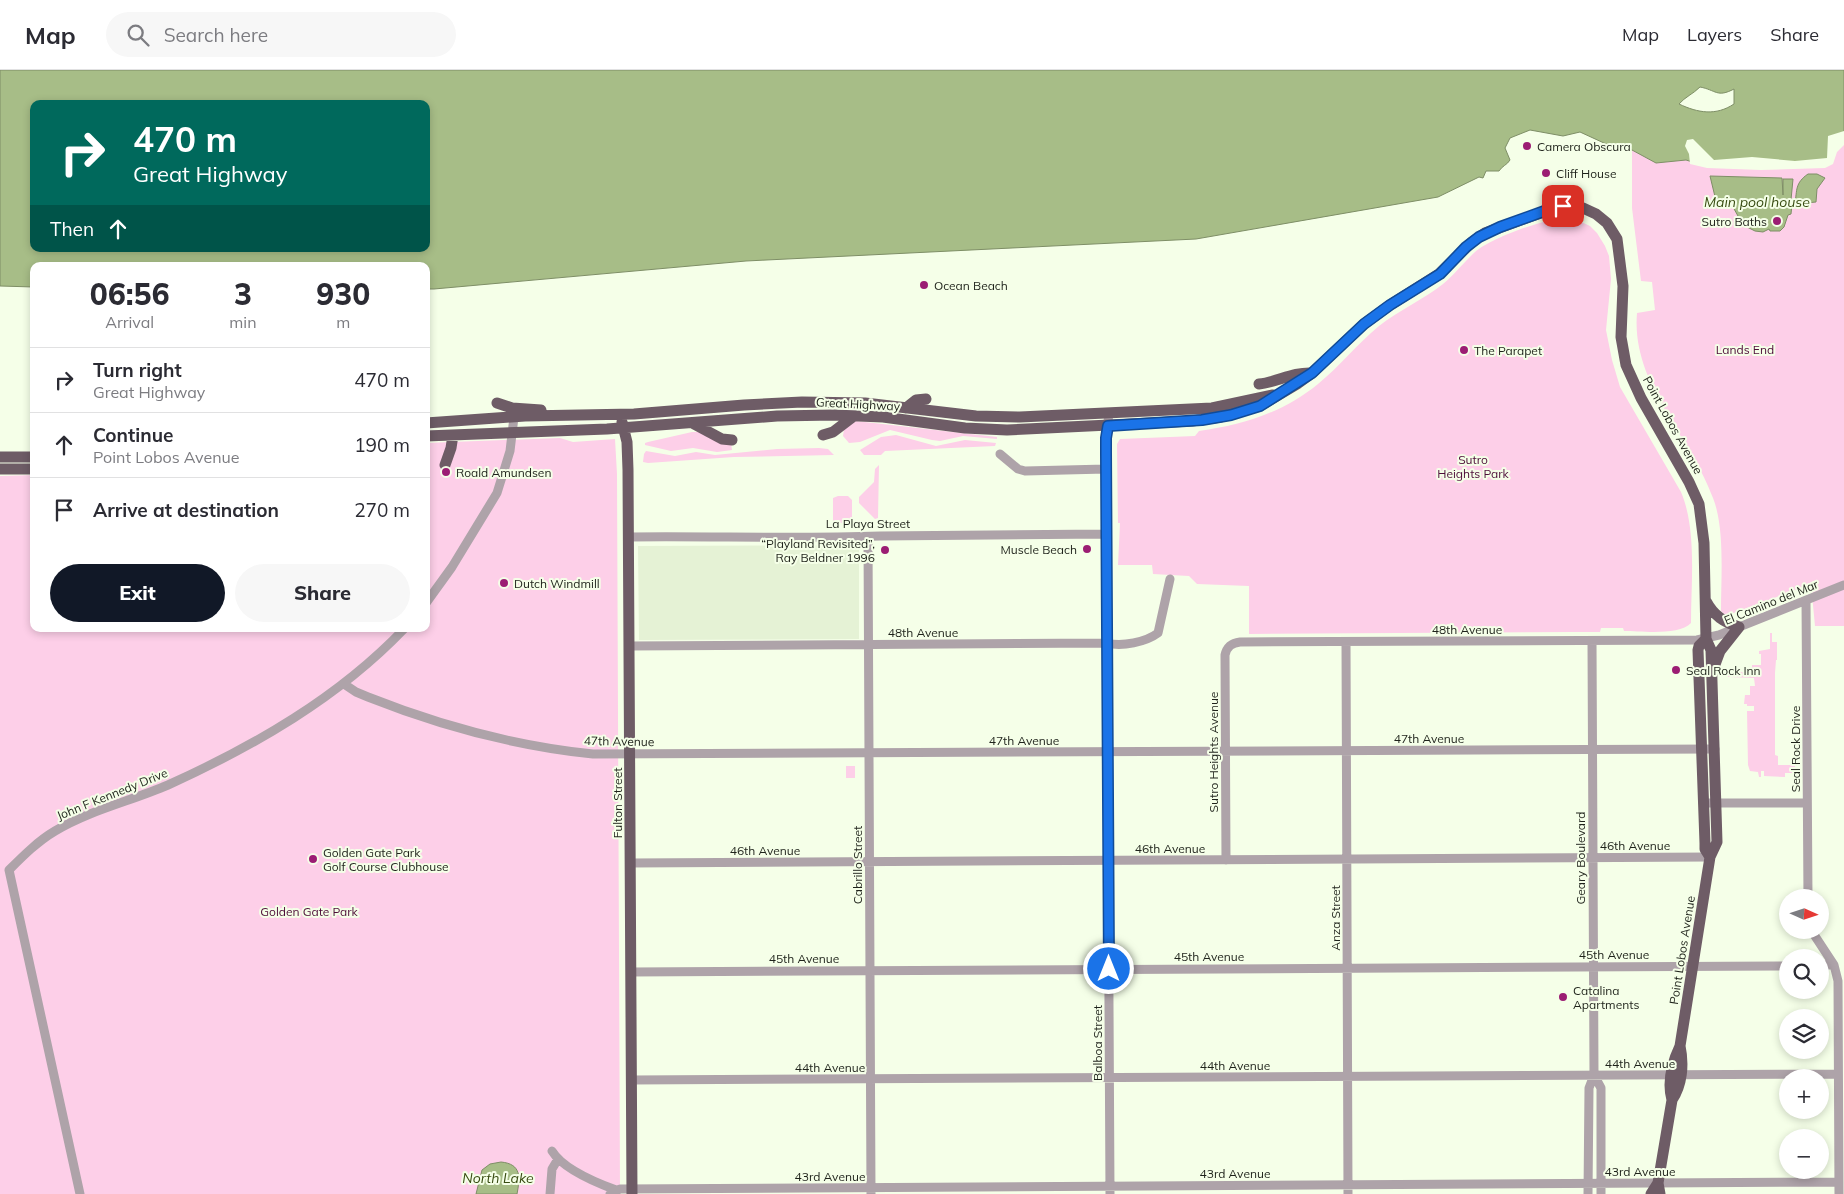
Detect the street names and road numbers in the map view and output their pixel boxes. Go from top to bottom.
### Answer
street label: Point Lobos Avenue [1640,373,1706,477]
street label: Great Highway [816,394,901,414]
street label: La Playa Street [826,516,910,531]
street label: El Camino del Mar [1722,576,1821,628]
street label: 48th Avenue [1432,622,1502,637]
street label: 48th Avenue [888,625,958,640]
street label: Sutro Heights Avenue [1206,692,1221,812]
street label: Seal Rock Drive [1788,706,1803,792]
street label: 47th Avenue [1394,731,1464,746]
street label: 47th Avenue [584,733,654,749]
street label: 47th Avenue [989,733,1059,748]
street label: John F Kennedy Drive [54,765,170,823]
street label: Fulton Street [610,768,625,838]
street label: Geary Boulevard [1573,812,1588,904]
street label: Cabrillo Street [850,826,865,904]
street label: 46th Avenue [1600,838,1670,853]
street label: 46th Avenue [1135,841,1205,856]
street label: 46th Avenue [730,843,800,858]
street label: Anza Street [1328,885,1343,951]
street label: Point Lobos Avenue [1666,895,1698,1005]
street label: 45th Avenue [1579,947,1649,962]
street label: 45th Avenue [1174,949,1244,964]
street label: 45th Avenue [769,951,839,966]
street label: Balboa Street [1090,1005,1105,1081]
street label: 44th Avenue [1605,1056,1675,1071]
street label: 44th Avenue [1200,1058,1270,1073]
street label: 44th Avenue [795,1060,865,1075]
street label: 43rd Avenue [1605,1164,1675,1179]
street label: 43rd Avenue [1200,1166,1270,1181]
street label: 43rd Avenue [795,1169,865,1184]

